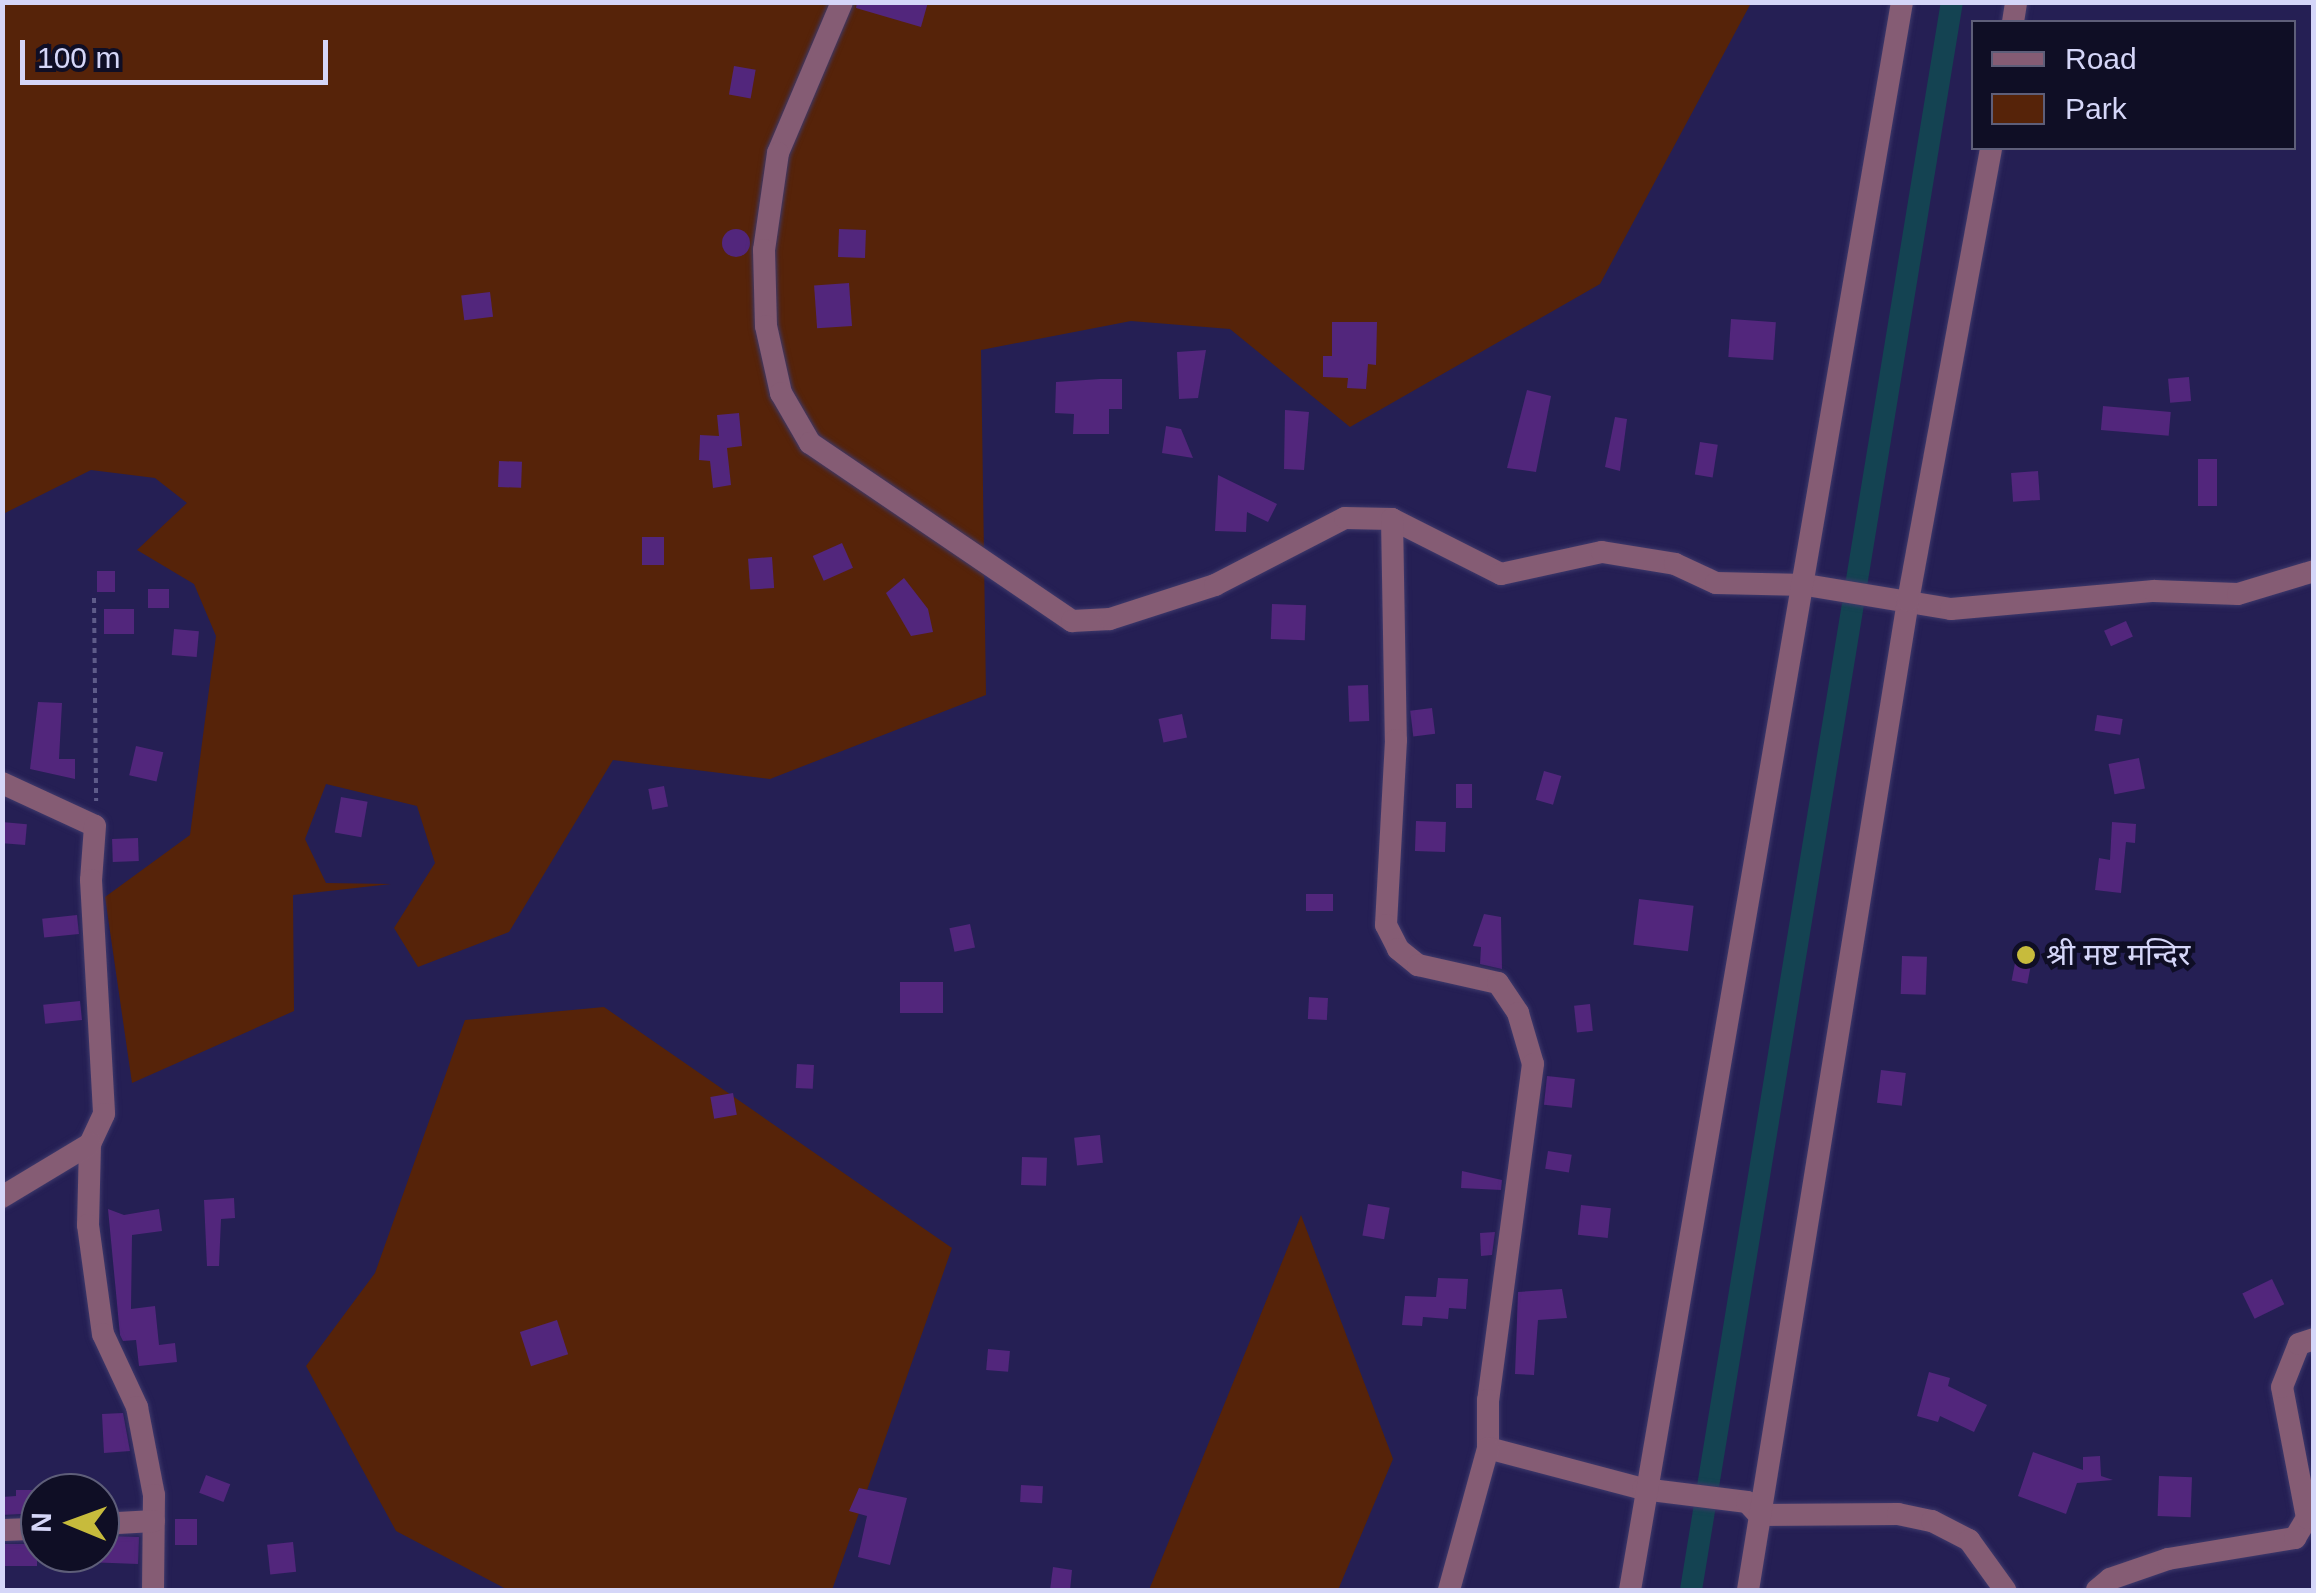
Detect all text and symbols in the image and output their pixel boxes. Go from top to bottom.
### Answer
scale bar [25,20,332,82]
legend [1971,20,2296,150]
text: 100 m [37,41,120,74]
text: Road [2065,42,2137,75]
text: Park [2065,92,2127,125]
place label: श्री मष्ट मन्दिर [2046,937,2190,973]
marker: श्री मष्ट मन्दिर [2015,944,2037,966]
north arrow [20,1473,120,1573]
text: N [26,1512,57,1533]

